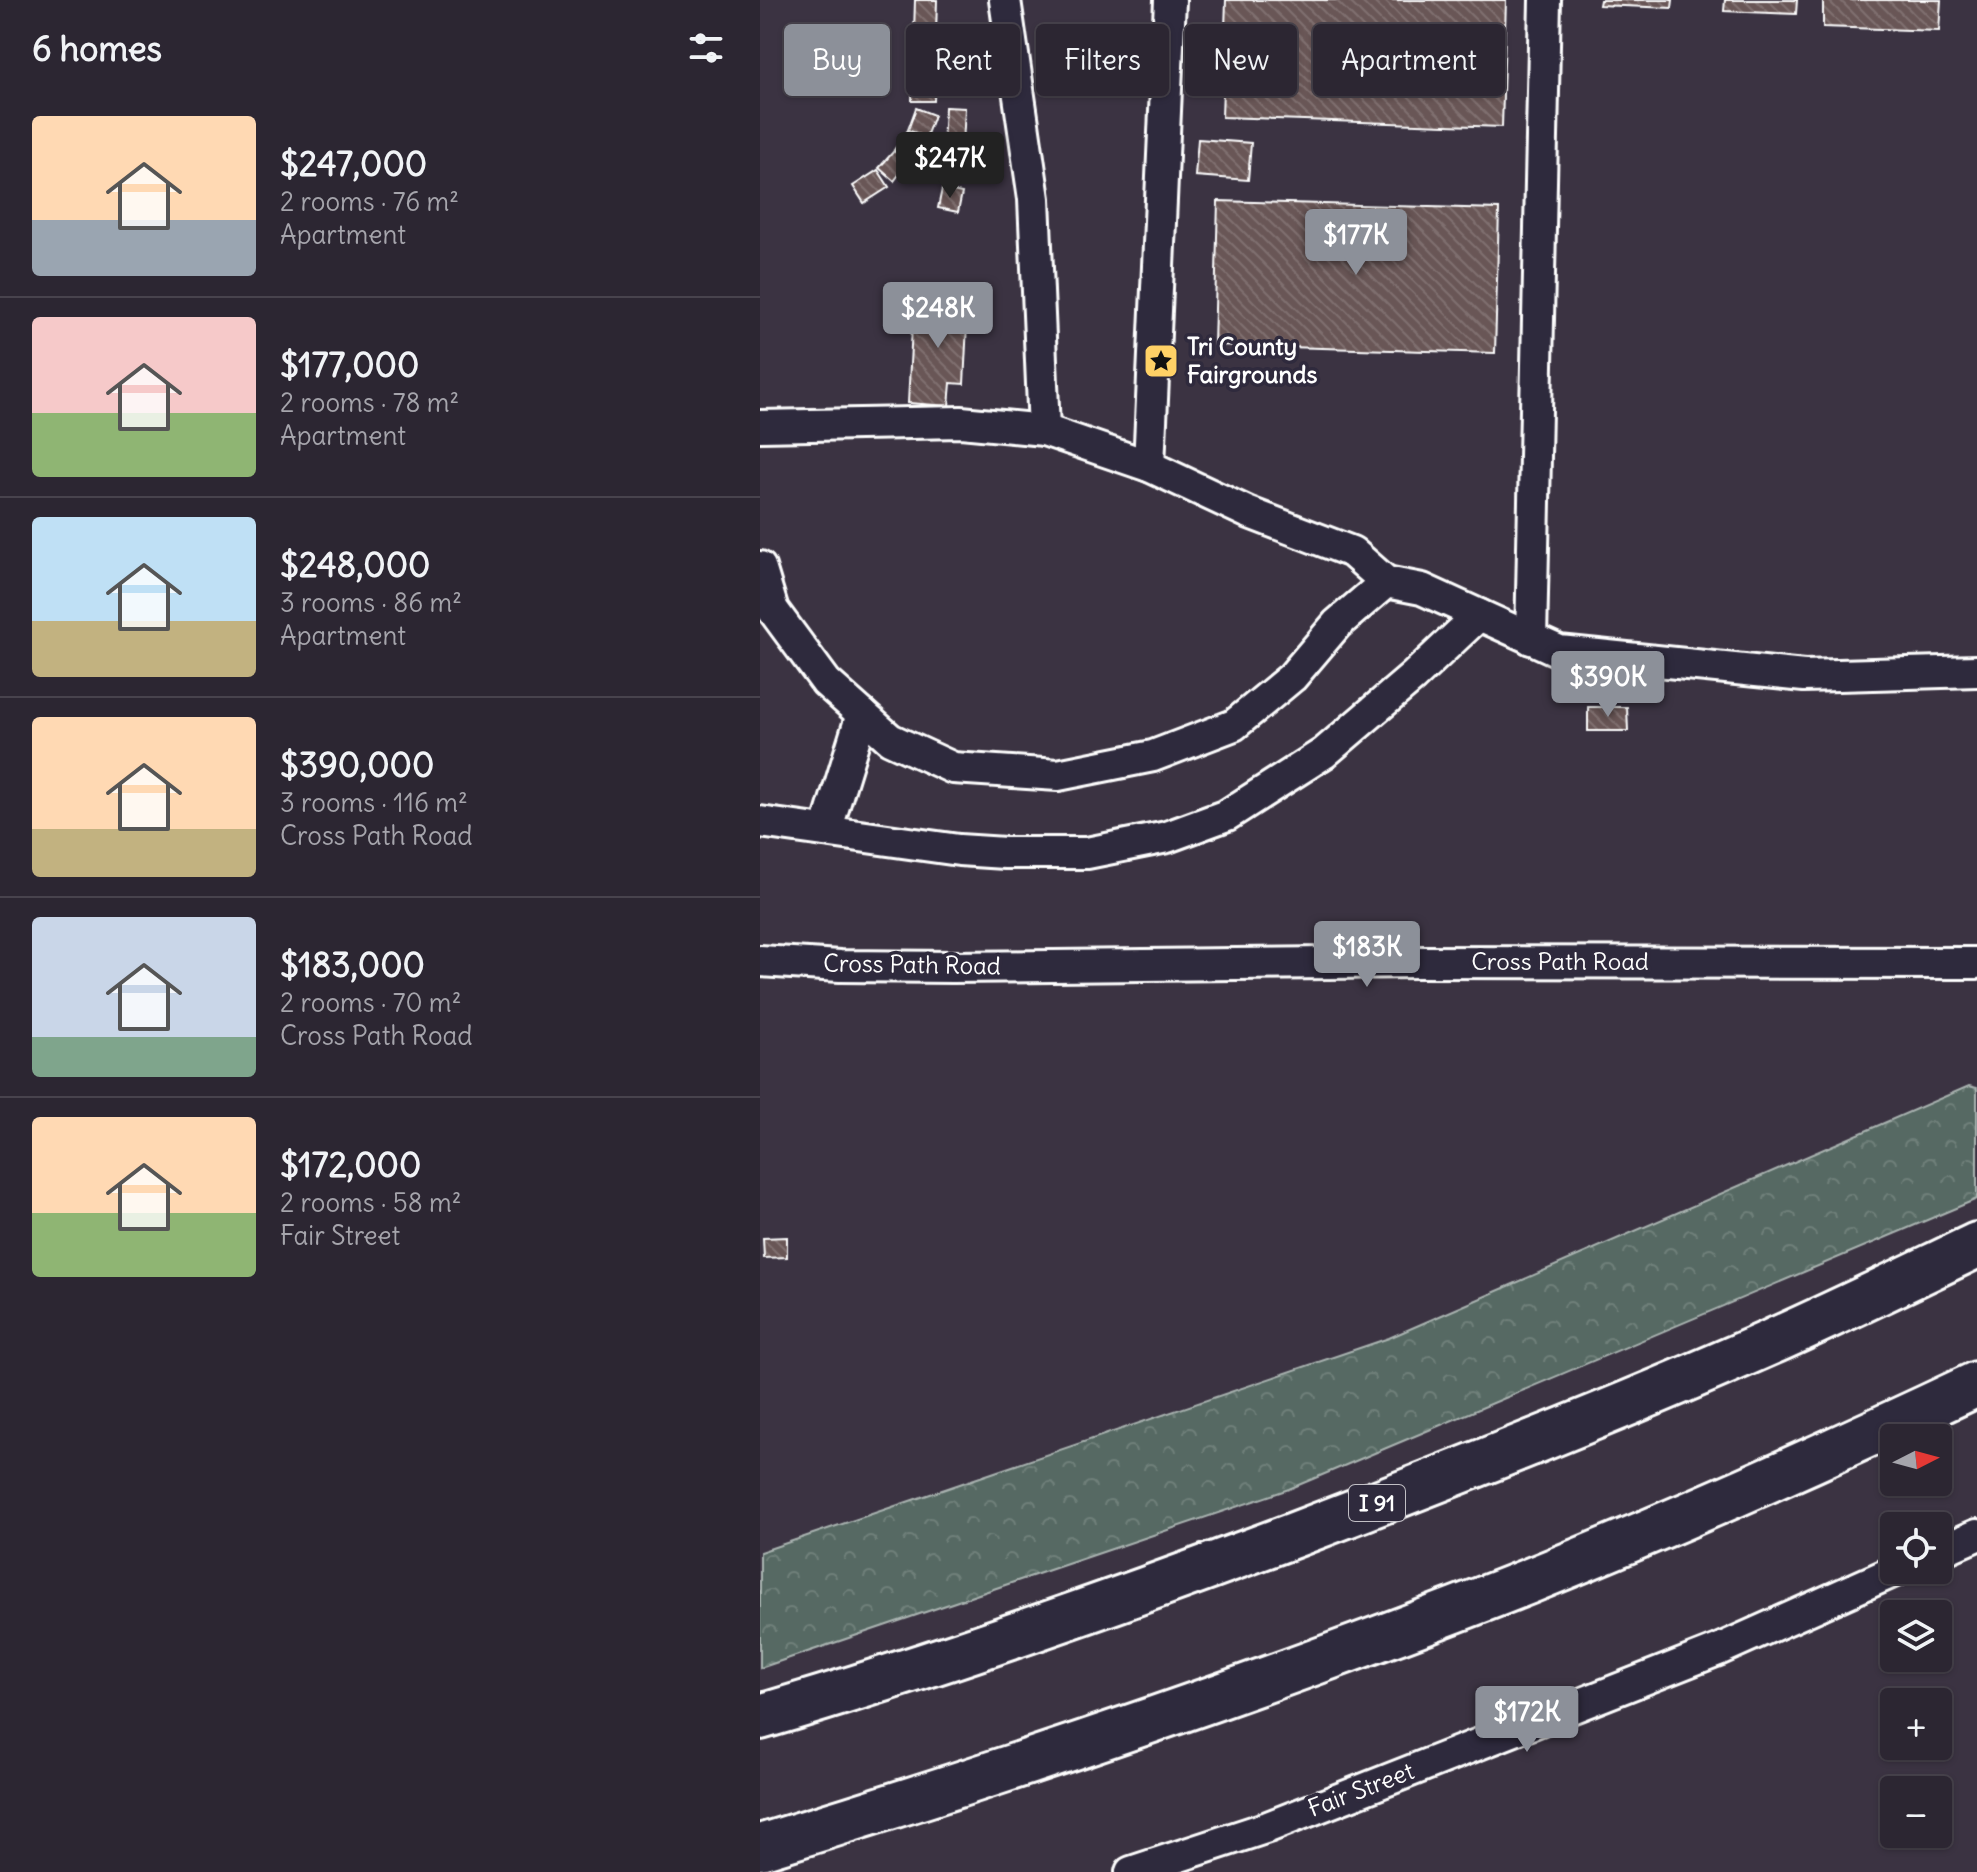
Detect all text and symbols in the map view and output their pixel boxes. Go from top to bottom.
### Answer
chip: Buy [784,24,890,96]
chip: Rent [906,24,1020,96]
chip: Filters [1036,24,1169,96]
chip: New [1185,24,1297,96]
chip: Apartment [1313,24,1505,96]
icon: filters [684,26,728,70]
text: 6 homes [32,27,162,70]
pin: $247K [894,132,1006,200]
text: $247K [914,141,986,174]
text: $247,000 [280,142,427,185]
icon: home [96,148,192,244]
text: 2 rooms · 76 m² [280,185,459,218]
pin: $177K [1300,209,1412,277]
text: Apartment [280,218,406,251]
text: $177K [1323,218,1389,251]
pin: $248K [882,282,994,350]
text: $248K [901,291,975,324]
place label: Tri County Fairgrounds [1187,331,1318,389]
place icon: Tri County Fairgrounds [1142,342,1180,380]
text: $177,000 [280,343,419,386]
icon: home [96,349,192,445]
text: 2 rooms · 78 m² [280,386,459,419]
text: Apartment [280,419,406,452]
text: $248,000 [280,543,430,586]
icon: home [96,549,192,645]
text: 3 rooms · 86 m² [280,586,462,619]
text: Apartment [280,619,406,652]
pin: $390K [1552,651,1664,719]
text: $390K [1569,660,1647,693]
text: $390,000 [280,743,434,786]
icon: home [96,749,192,845]
text: 3 rooms · 116 m² [280,786,468,819]
text: Cross Path Road [280,819,473,852]
pin: $183K [1311,921,1423,989]
text: $183K [1332,930,1402,963]
text: $183,000 [280,943,425,986]
street label: Cross Path Road [1471,946,1649,976]
street label: Cross Path Road [823,947,1001,981]
icon: home [96,949,192,1045]
text: 2 rooms · 70 m² [280,986,461,1019]
text: Cross Path Road [280,1019,473,1052]
text: $172,000 [280,1143,421,1186]
icon: home [96,1149,192,1245]
text: 2 rooms · 58 m² [280,1186,461,1219]
text: Fair Street [280,1219,400,1252]
north arrow [1880,1424,1952,1496]
map controls [1880,1424,1952,1848]
road number: I 91 [1349,1485,1405,1521]
button: locate [1880,1512,1952,1584]
button: layers [1880,1600,1952,1672]
pin: $172K [1471,1686,1583,1754]
button: + [1880,1688,1952,1760]
text: $172K [1493,1695,1561,1728]
street label: Fair Street [1303,1755,1418,1823]
button: − [1880,1776,1952,1848]

